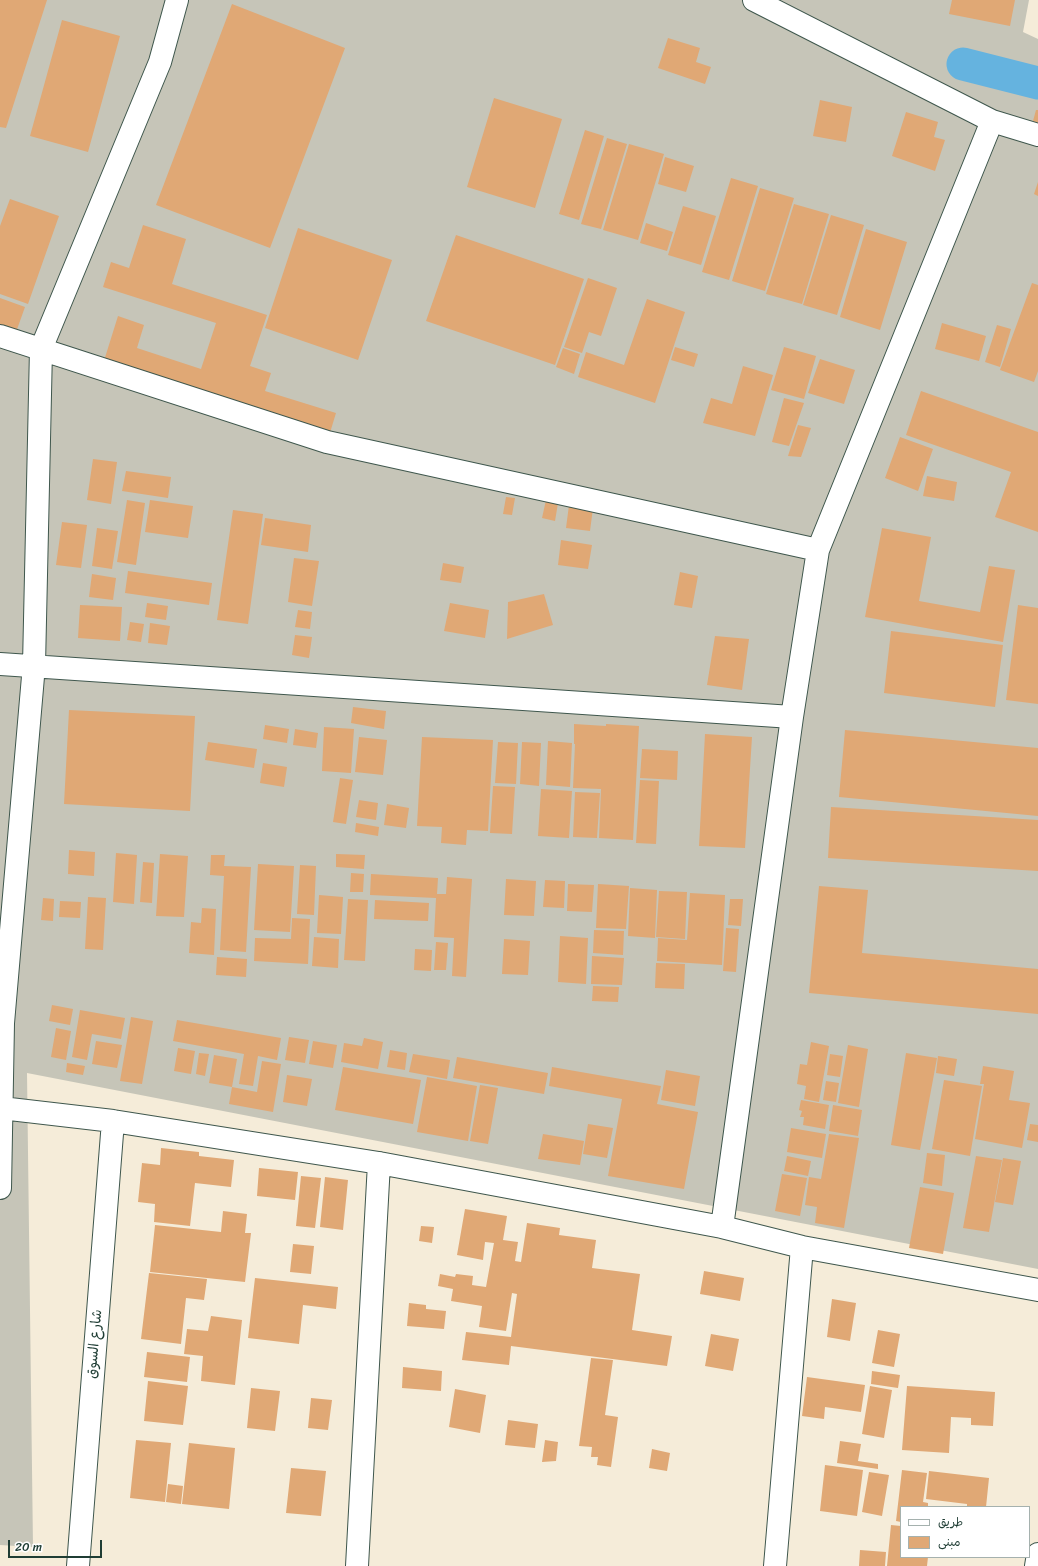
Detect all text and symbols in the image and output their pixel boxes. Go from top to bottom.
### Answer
street label: شارع السوق [84,1309,106,1379]
legend [900,1506,1030,1558]
text: طريق [938,1511,963,1533]
text: مبنى [938,1531,961,1553]
scale bar [10,1532,104,1558]
text: 20 m [15,1536,42,1558]

